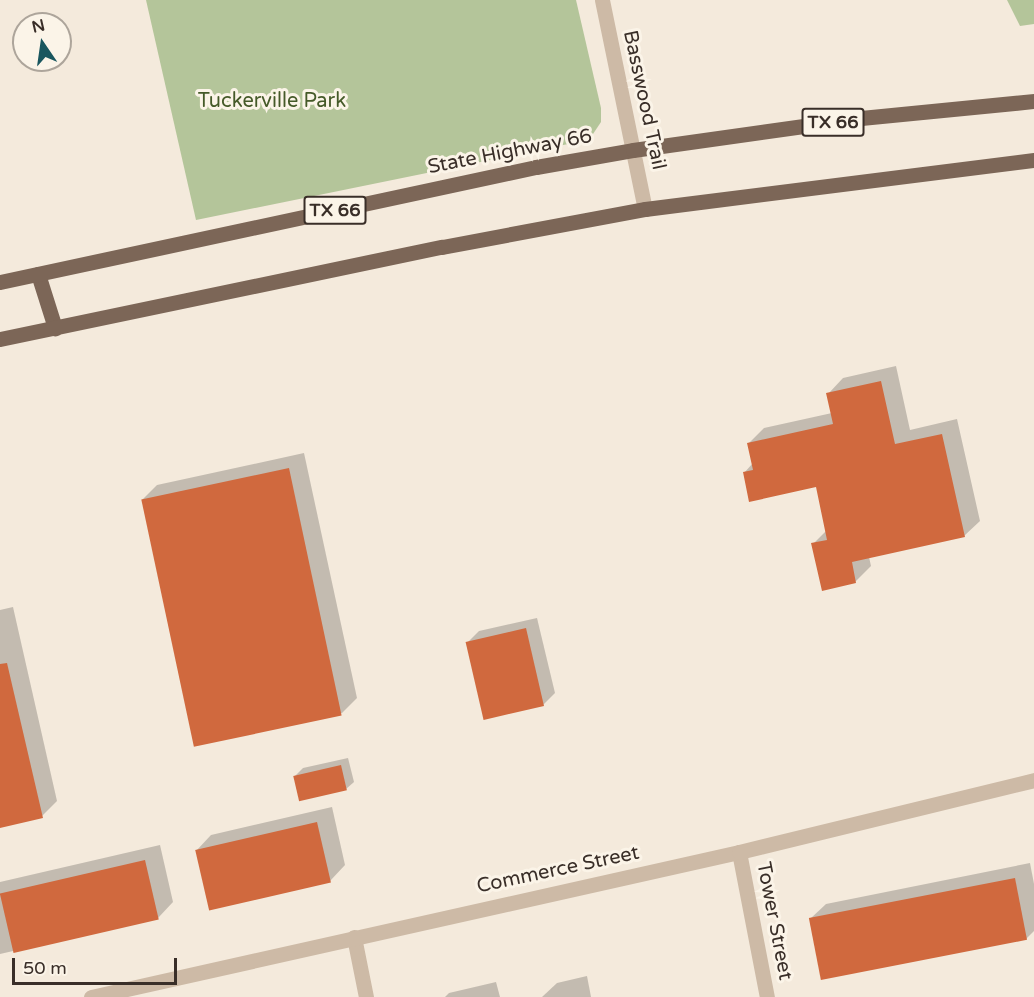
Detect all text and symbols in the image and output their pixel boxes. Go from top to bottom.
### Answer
north arrow [12,12,72,72]
text: N [30,15,47,38]
street label: Basswood Trail [618,28,670,172]
park label: Tuckerville Park [198,89,346,113]
road number: TX 66 [802,107,864,137]
street label: State Highway 66 [426,124,594,180]
road number: TX 66 [304,195,366,225]
street label: Commerce Street [475,841,641,899]
street label: Tower Street [751,860,797,982]
scale bar [15,946,180,984]
text: 50 m [23,957,67,979]

